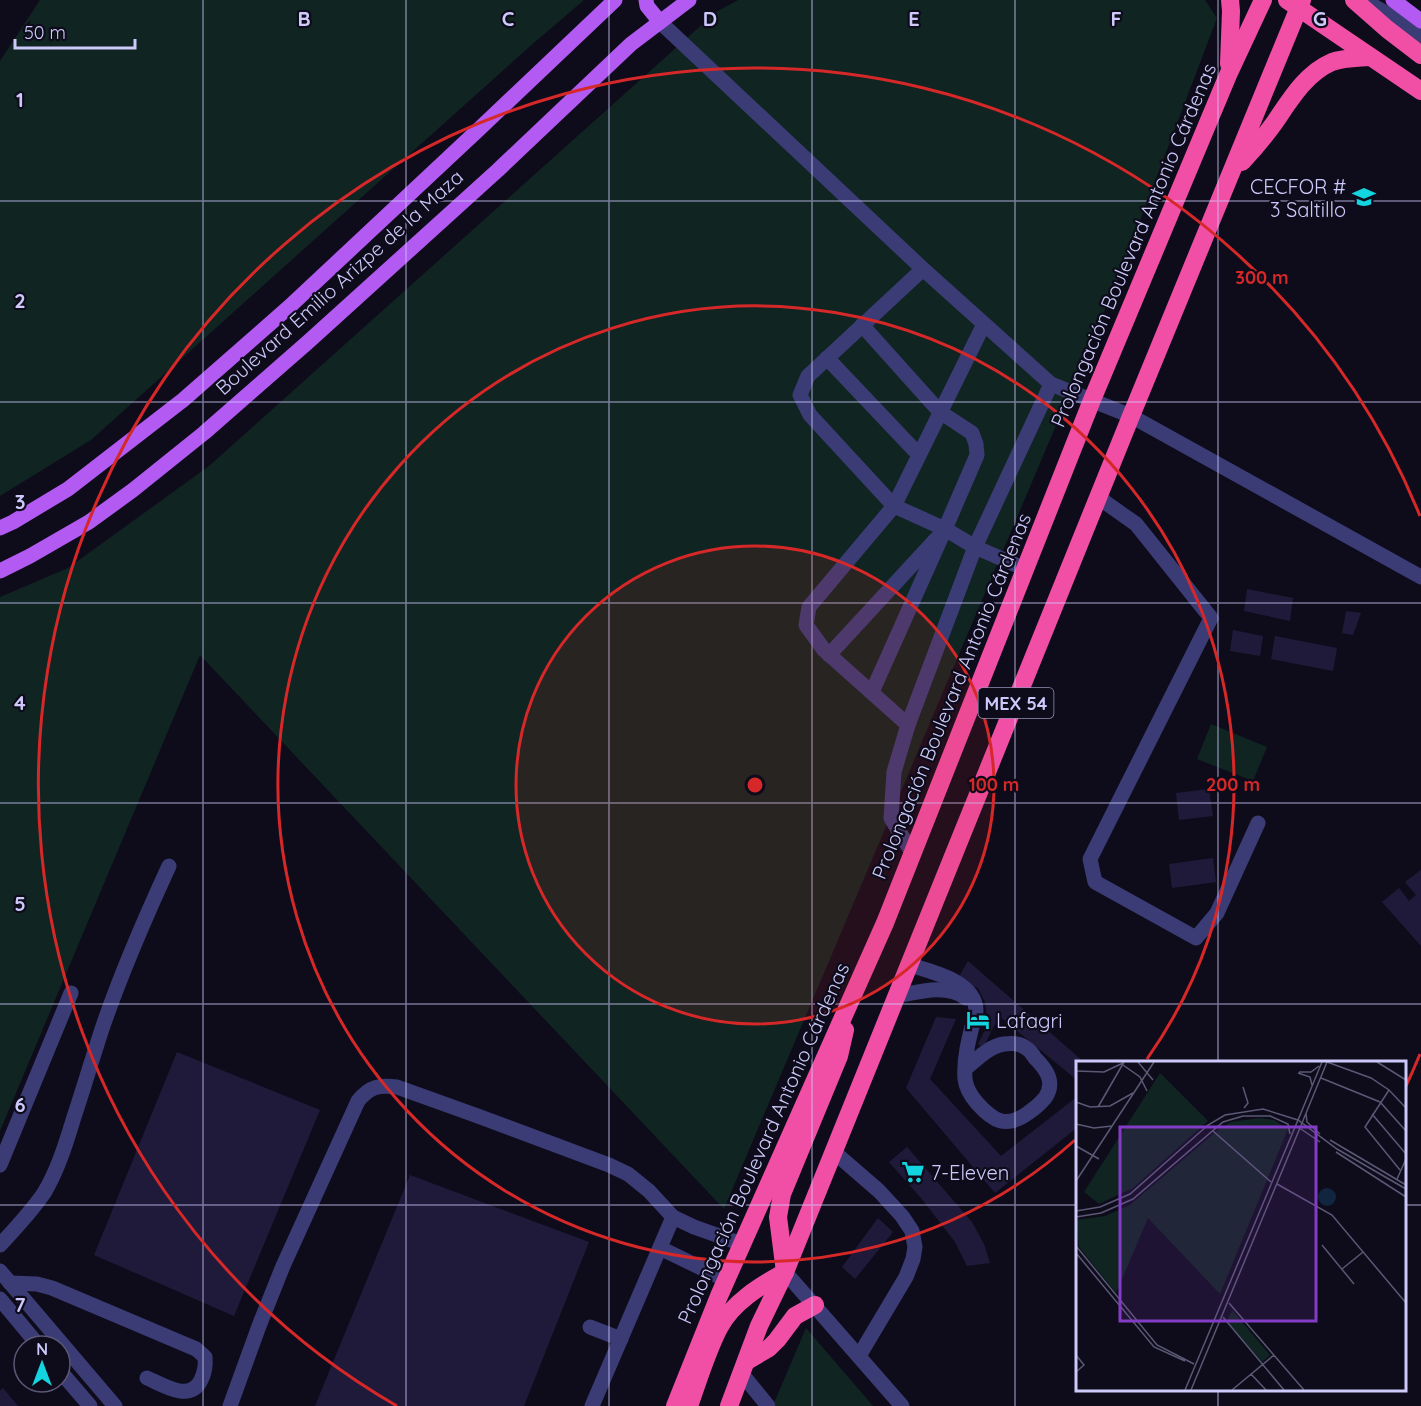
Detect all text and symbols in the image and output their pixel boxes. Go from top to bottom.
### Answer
text: B [297,6,311,31]
text: C [502,6,515,31]
text: D [703,6,717,31]
text: E [908,6,920,31]
text: F [1110,6,1122,31]
text: G [1313,6,1327,31]
scale bar [15,12,135,50]
text: 50 m [24,21,66,44]
street label: Prolongación Boulevard Antonio Cárdenas [1045,59,1221,431]
text: 1 [16,87,24,112]
street label: Boulevard Emilio Arizpe de la Maza [210,164,468,400]
place label: CECFOR # 3 Saltillo [1250,174,1346,222]
school or university icon: CECFOR # 3 Saltillo [1351,184,1377,210]
text: 300 m [1235,266,1289,289]
text: 2 [14,288,26,313]
text: 3 [15,489,25,514]
street label: Prolongación Boulevard Antonio Cárdenas [866,509,1036,883]
road number: MEX 54 [978,688,1054,718]
text: 4 [14,690,26,715]
text: 100 m [969,773,1019,796]
text: 200 m [1206,773,1260,796]
centre of rings [745,775,765,795]
text: 5 [14,891,26,916]
street label: Prolongación Boulevard Antonio Cárdenas [672,959,854,1327]
hotel icon: Lafagri [965,1007,991,1033]
place label: Lafagri [996,1008,1063,1033]
inset map [1076,1061,1406,1391]
text: 6 [14,1092,26,1117]
supermarket icon: 7-Eleven [900,1159,926,1185]
place label: 7-Eleven [931,1160,1009,1185]
text: 7 [15,1292,26,1317]
north arrow [12,1334,72,1394]
text: N [36,1339,48,1359]

